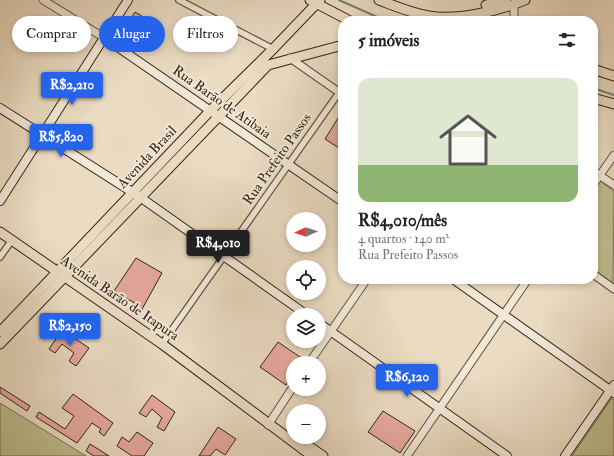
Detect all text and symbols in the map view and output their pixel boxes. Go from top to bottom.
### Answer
chip: Comprar [12,16,91,52]
chip: Alugar [99,16,165,52]
chip: Filtros [173,16,238,52]
icon: filters [556,29,578,51]
text: 5 imóveis [358,30,419,51]
street label: Rua Barão de Atibaia [169,62,275,142]
pin: R$2,210 [35,72,109,106]
text: R$2,210 [50,77,94,93]
icon: home [432,104,504,176]
street label: Rua Prefeito Passos [239,110,315,208]
street label: Avenida Brasil [113,122,180,192]
pin: R$5,820 [24,124,98,158]
text: R$5,820 [39,129,83,145]
text: R$4,010/mês [358,210,447,231]
north arrow [286,212,326,252]
map controls [286,212,326,444]
pin: R$4,010 [181,230,255,264]
text: 4 quartos · 140 m² [358,231,449,247]
text: R$4,010 [196,235,240,251]
text: Rua Prefeito Passos [358,247,458,263]
street label: Avenida Barão de Itapura [56,252,183,345]
button: locate [286,260,326,300]
button: layers [286,308,326,348]
pin: R$2,150 [33,313,107,347]
text: R$2,150 [48,318,92,334]
button: + [286,356,326,396]
pin: R$6,120 [370,364,444,398]
text: R$6,120 [385,369,429,385]
button: − [286,404,326,444]

